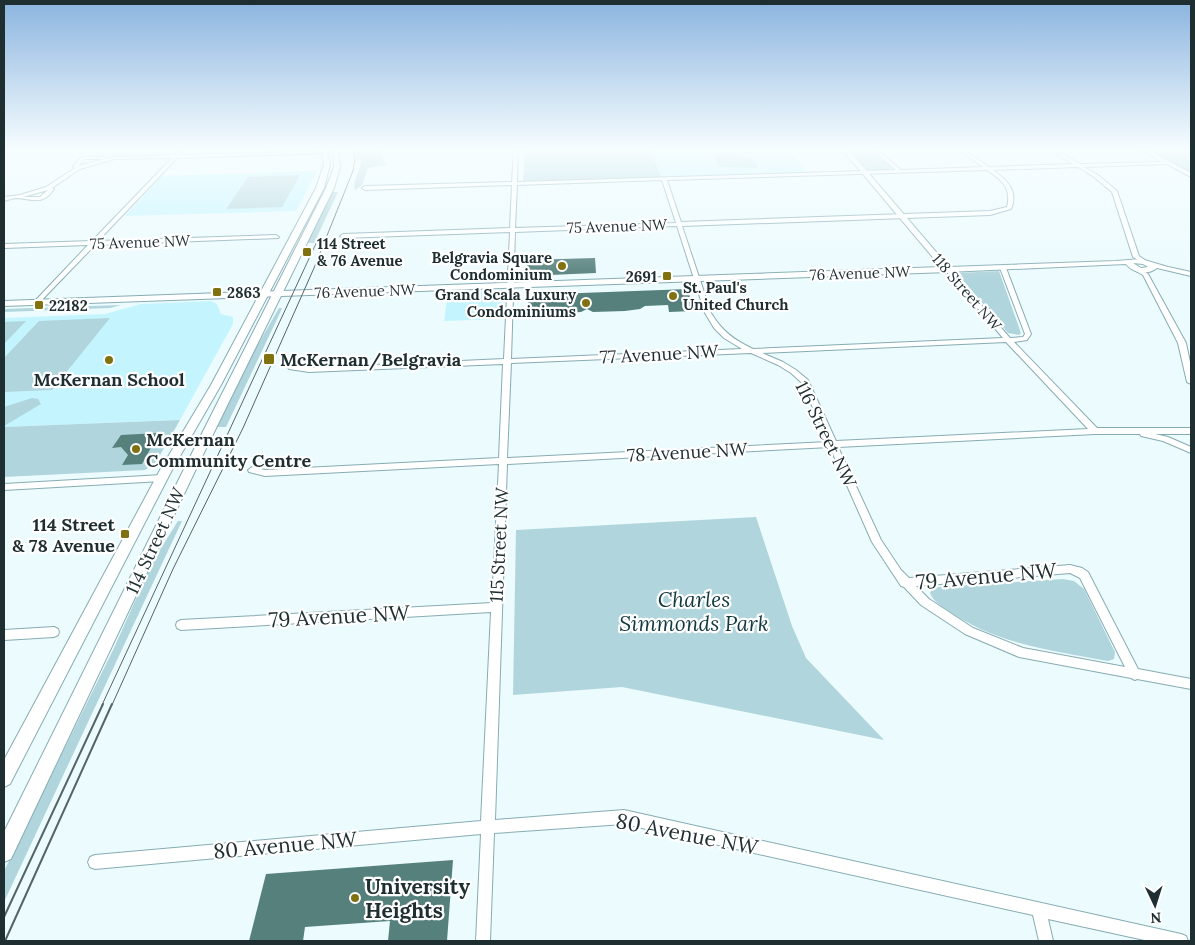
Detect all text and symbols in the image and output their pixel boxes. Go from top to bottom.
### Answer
street label: 75 Avenue NW [567,215,668,237]
street label: 75 Avenue NW [90,231,191,253]
place label: 114 Street & 76 Avenue [317,234,403,270]
marker: 114 Street & 76 Avenue [301,246,313,258]
place label: Belgravia Square Condominium [432,248,552,284]
street label: 118 Street NW [928,249,1006,335]
marker: Belgravia Square Condominium [556,260,568,272]
street label: 76 Avenue NW [809,262,912,284]
place label: 2691 [626,267,657,286]
marker: 2691 [661,270,673,282]
place label: St. Paul's United Church [683,278,789,314]
street label: 76 Avenue NW [314,280,417,302]
place label: 2863 [227,283,261,302]
place label: Grand Scala Luxury Condominiums [435,285,577,321]
marker: 2863 [211,286,223,298]
marker: St. Paul's United Church [667,290,679,302]
place label: 22182 [49,296,88,315]
marker: Grand Scala Luxury Condominiums [580,297,592,309]
marker: 22182 [33,299,45,311]
street label: 77 Avenue NW [599,339,720,369]
place label: McKernan/Belgravia [280,348,462,371]
marker: McKernan/Belgravia [262,352,276,366]
marker: McKernan School [103,354,115,366]
place label: McKernan School [33,368,185,391]
street label: 116 Street NW [790,377,862,492]
place label: McKernan Community Centre [146,428,311,472]
street label: 78 Avenue NW [626,437,749,467]
marker: McKernan Community Centre [130,443,142,455]
street label: 114 Street NW [120,483,190,598]
street label: 115 Street NW [485,486,514,603]
place label: 114 Street & 78 Avenue [12,513,116,557]
marker: 114 Street & 78 Avenue [119,528,131,540]
street label: 79 Avenue NW [915,556,1059,596]
park label: Charles Simmonds Park [619,586,769,637]
street label: 79 Avenue NW [268,599,411,633]
street label: 80 Avenue NW [614,807,761,861]
street label: 80 Avenue NW [212,825,359,865]
place label: University Heights [365,873,470,924]
north arrow [1130,880,1180,930]
marker: University Heights [349,892,361,904]
text: N [1150,909,1162,927]

